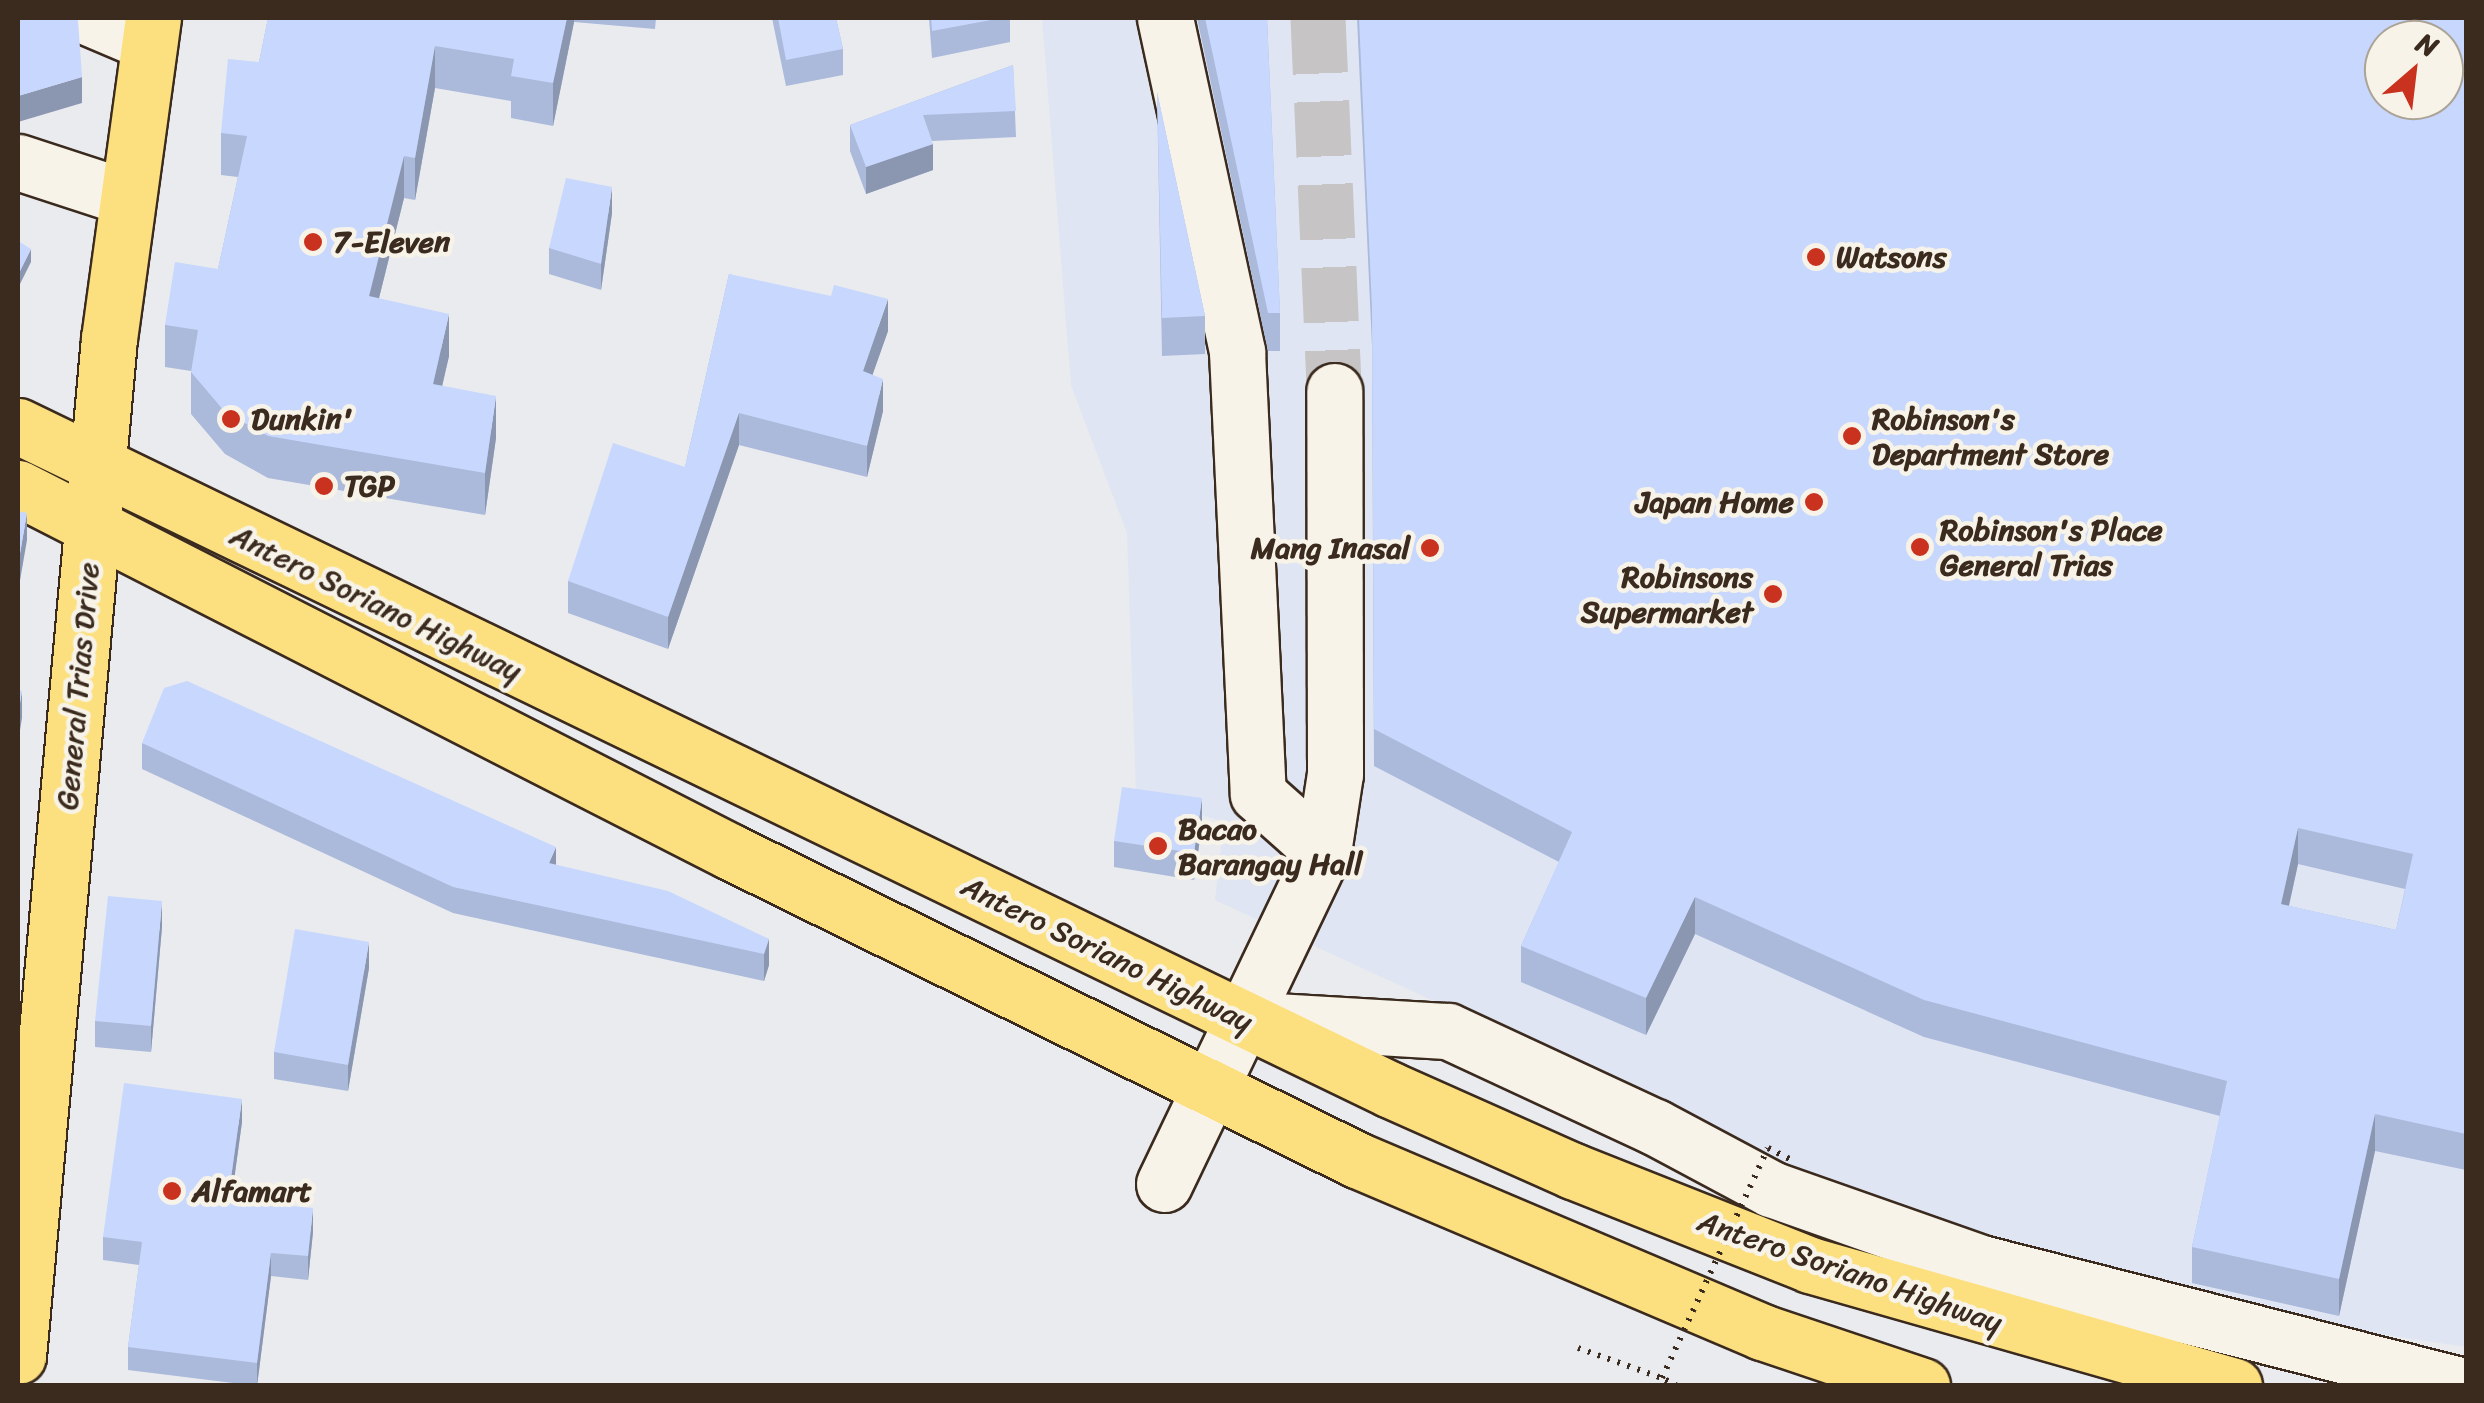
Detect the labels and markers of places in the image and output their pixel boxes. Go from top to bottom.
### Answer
place label: 7-Eleven [333,224,450,260]
marker: 7-Eleven [302,231,324,253]
place label: Watsons [1836,239,1946,275]
marker: Watsons [1805,246,1827,268]
place label: Dunkin' [251,401,353,437]
place label: Robinson's Department Store [1872,401,2109,472]
marker: Dunkin' [220,408,242,430]
marker: Robinson's Department Store [1841,425,1863,447]
place label: TGP [344,468,395,504]
marker: TGP [313,475,335,497]
place label: Japan Home [1635,484,1794,520]
marker: Japan Home [1803,491,1825,513]
place label: Robinson's Place General Trias [1940,512,2163,582]
place label: Mang Inasal [1251,530,1410,566]
marker: Robinson's Place General Trias [1909,536,1931,558]
marker: Mang Inasal [1419,537,1441,559]
place label: Robinsons Supermarket [1581,559,1753,630]
marker: Robinsons Supermarket [1762,583,1784,605]
place label: Bacao Barangay Hall [1178,811,1362,882]
marker: Bacao Barangay Hall [1147,835,1169,857]
place label: Alfamart [192,1173,312,1209]
marker: Alfamart [161,1180,183,1202]

